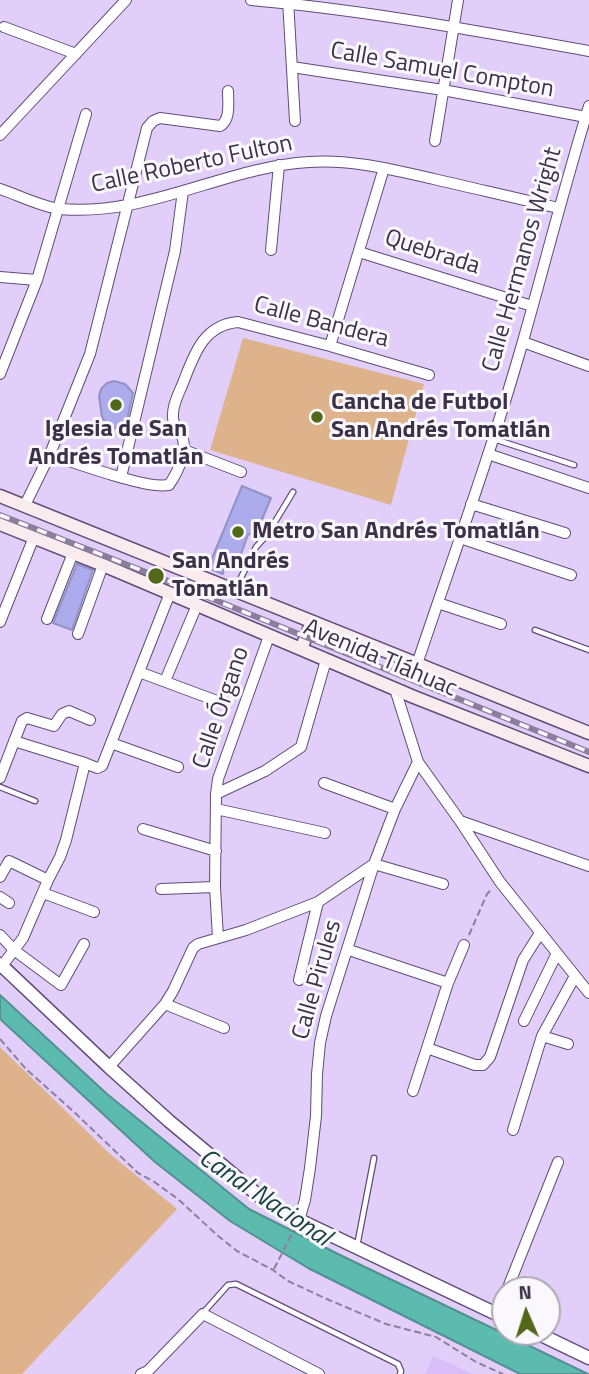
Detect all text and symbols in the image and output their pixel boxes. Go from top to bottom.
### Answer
street label: Calle Samuel Compton [328,37,556,105]
street label: Calle Roberto Fulton [89,130,295,200]
street label: Calle Hermanos Wright [477,144,569,376]
street label: Quebrada [381,224,483,282]
street label: Calle Bandera [250,291,392,355]
place label: Cancha de Futbol San Andrés Tomatlán [331,389,550,445]
marker: Iglesia de San Andrés Tomatlán [108,397,124,413]
marker: Cancha de Futbol San Andrés Tomatlán [309,409,325,425]
place label: Iglesia de San Andrés Tomatlán [28,416,204,472]
place label: Metro San Andrés Tomatlán [252,518,540,546]
marker: Metro San Andrés Tomatlán [230,524,246,540]
place label: San Andrés Tomatlán [172,548,289,604]
marker: San Andrés Tomatlán [146,566,166,586]
street label: Avenida Tláhuac [299,614,461,704]
street label: Calle Órgano [188,643,256,773]
street label: Calle Pirules [287,917,349,1043]
water label: Canal Nacional [192,1143,336,1255]
north arrow [491,1276,561,1346]
text: N [518,1277,532,1306]

